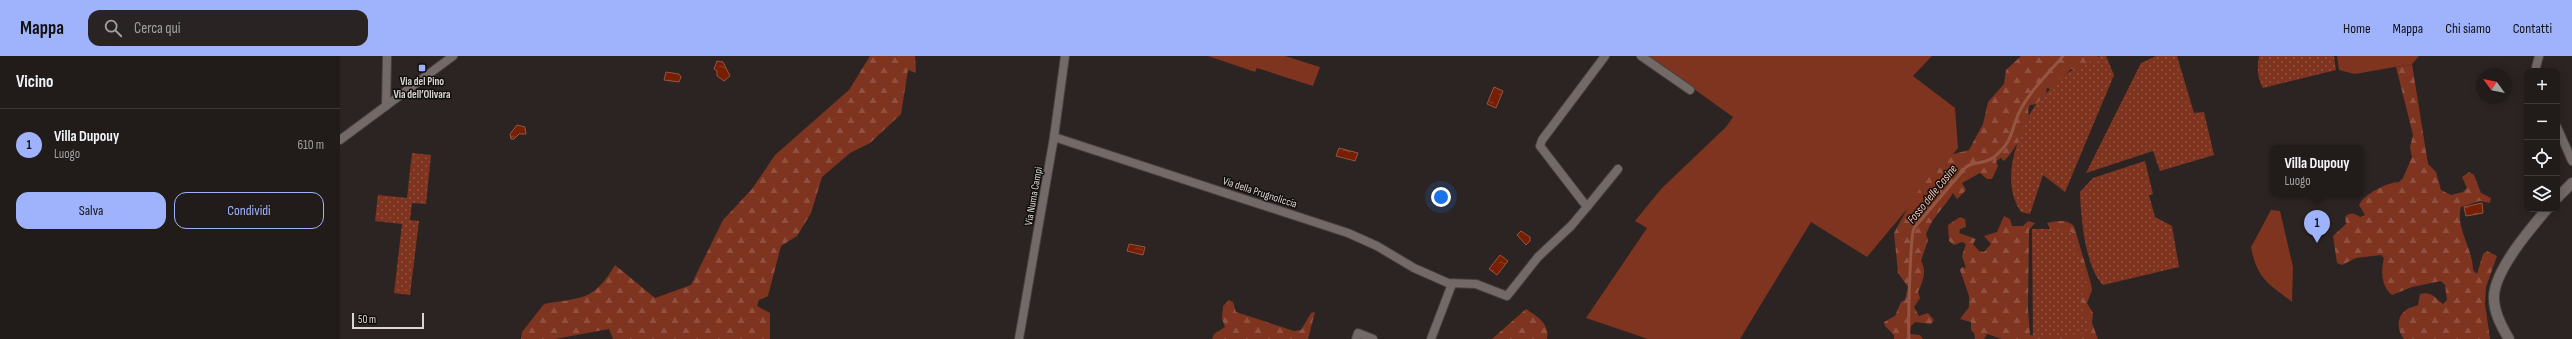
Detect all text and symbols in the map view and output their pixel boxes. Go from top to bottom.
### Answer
search box [88,10,368,46]
text: Mappa [20,17,64,40]
icon: search [102,17,124,39]
text: Cerca qui [134,19,181,38]
text: Home [2343,20,2371,37]
text: Mappa [2393,20,2423,37]
text: Chi siamo [2445,20,2491,37]
text: Contatti [2513,20,2552,37]
marker: Via del Pino Via dell’Olivara [417,63,427,73]
north arrow [2476,68,2512,104]
map controls [2524,68,2560,212]
button: + [2524,68,2560,104]
text: Vicino [16,72,53,92]
place label: Via del Pino Via dell’Olivara [393,75,451,101]
button: − [2524,104,2560,140]
text: Villa Dupouy [54,127,119,146]
text: 1 [26,137,32,153]
text: 610 m [298,137,324,153]
button: locate [2524,140,2560,176]
popup [2270,145,2364,197]
text: Luogo [54,146,80,162]
text: Villa Dupouy [2284,154,2350,173]
water label: Fosso delle Casine [1904,162,1961,227]
street label: Via Numa Campi [1022,166,1045,226]
text: Luogo [2284,173,2311,189]
street label: Via della Prugnoliccia [1221,174,1299,211]
button: layers [2524,176,2560,212]
your location [1431,187,1451,207]
button: Salva [16,192,166,229]
button: Condividi [174,192,324,229]
pin: 1 [2304,210,2330,243]
scale bar [352,311,424,330]
text: 50 m [358,313,376,326]

